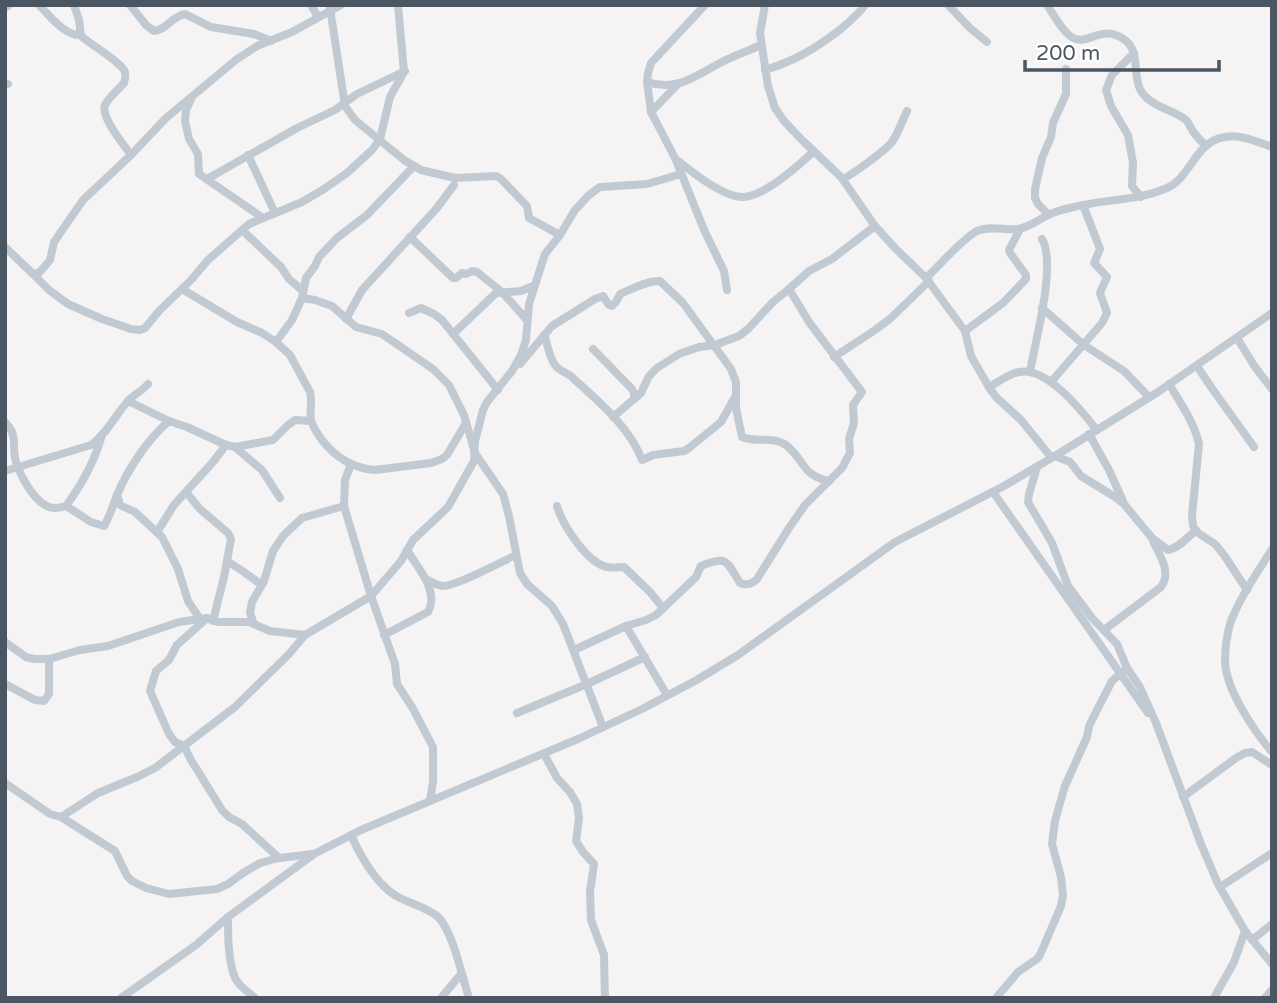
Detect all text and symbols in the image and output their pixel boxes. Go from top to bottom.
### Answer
scale bar [1025,28,1219,72]
text: 200 m [1036,41,1100,66]

